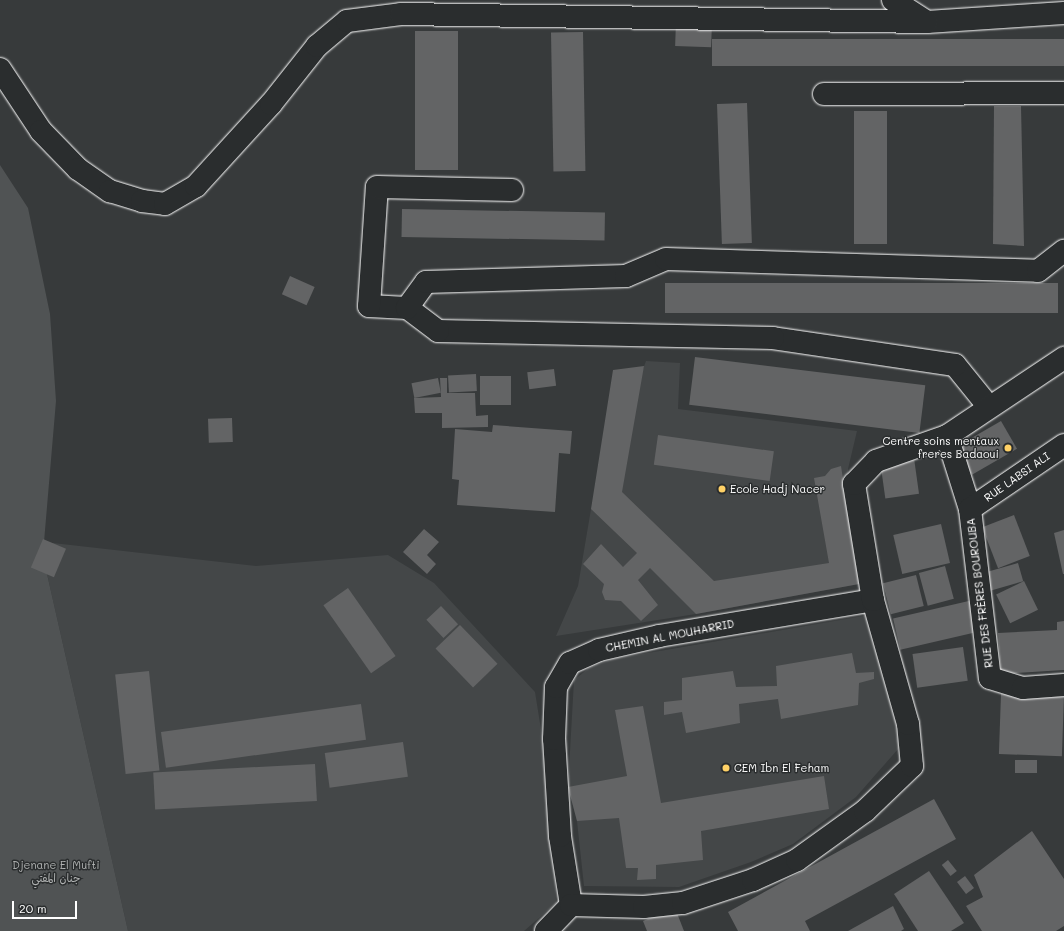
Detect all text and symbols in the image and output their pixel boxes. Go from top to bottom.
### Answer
place label: Centre soins mentaux freres Badaoui [882,435,999,461]
marker: Centre soins mentaux freres Badaoui [1002,442,1014,454]
street label: RUE LABSI ALI [982,449,1052,505]
place label: Ecole Hadj Nacer [730,482,825,496]
marker: Ecole Hadj Nacer [717,484,727,494]
street label: RUE DES FRÈRES BOUROUBA [964,517,996,669]
street label: CHEMIN AL MOUHARRID [604,617,736,655]
place label: CEM Ibn El Feham [734,761,829,775]
marker: CEM Ibn El Feham [721,763,731,773]
park label: Djenane El Mufti جنان المفتي [12,859,100,885]
scale bar [14,893,79,919]
text: 20 m [19,900,47,916]

